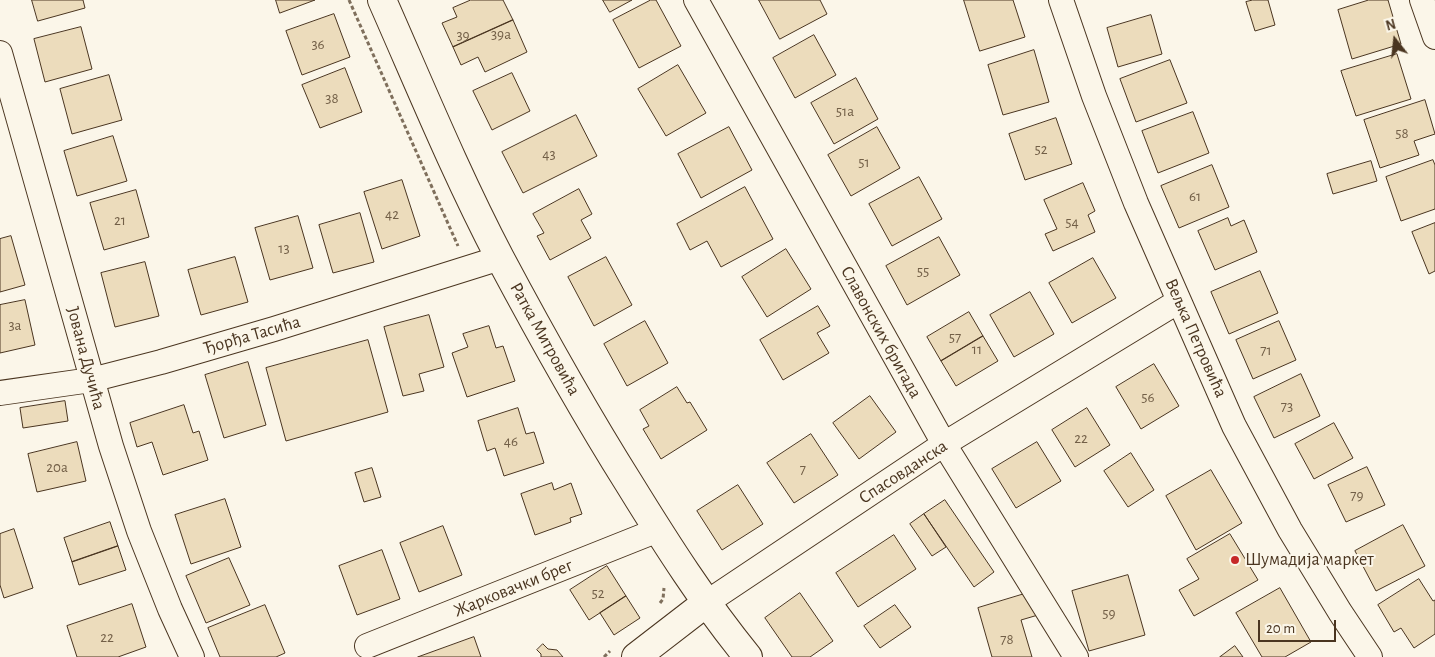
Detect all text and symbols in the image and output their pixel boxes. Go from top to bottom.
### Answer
north arrow [1370,15,1420,65]
text: N [1384,18,1397,34]
house number: 39a [491,25,511,43]
house number: 39 [456,26,470,44]
house number: 36 [311,35,325,53]
house number: 38 [325,89,339,107]
house number: 51a [836,102,854,120]
house number: 58 [1395,124,1409,142]
house number: 52 [1034,140,1048,158]
house number: 43 [542,145,556,163]
house number: 51 [858,153,870,171]
house number: 61 [1189,187,1201,205]
house number: 42 [385,205,399,223]
house number: 21 [114,211,126,229]
house number: 54 [1065,213,1079,231]
house number: 13 [278,239,290,257]
street label: Славонских бригада [836,262,926,402]
house number: 55 [917,262,929,280]
street label: Вељка Петровића [1160,275,1232,401]
street label: Ратка Митровића [505,279,585,399]
street label: Јована Дучића [62,304,110,412]
street label: Ђорђа Тасића [201,311,303,359]
house number: 3a [8,316,22,334]
house number: 57 [949,328,961,346]
house number: 11 [972,340,982,358]
house number: 71 [1260,341,1272,359]
house number: 56 [1141,388,1155,406]
house number: 73 [1281,397,1293,415]
house number: 22 [1074,429,1088,447]
house number: 46 [504,432,518,450]
street label: Спасовданска [855,435,951,509]
house number: 20a [46,458,68,476]
house number: 7 [800,460,806,478]
house number: 79 [1350,486,1364,504]
place label: Шумадија маркет [1245,549,1374,571]
street label: Жарковачки брег [450,554,576,622]
marker: Шумадија маркет [1229,554,1241,566]
house number: 52 [591,584,605,602]
house number: 59 [1102,604,1116,622]
scale bar [1260,610,1338,642]
text: 20 m [1266,621,1295,636]
house number: 22 [100,628,114,646]
house number: 78 [1000,630,1014,648]

